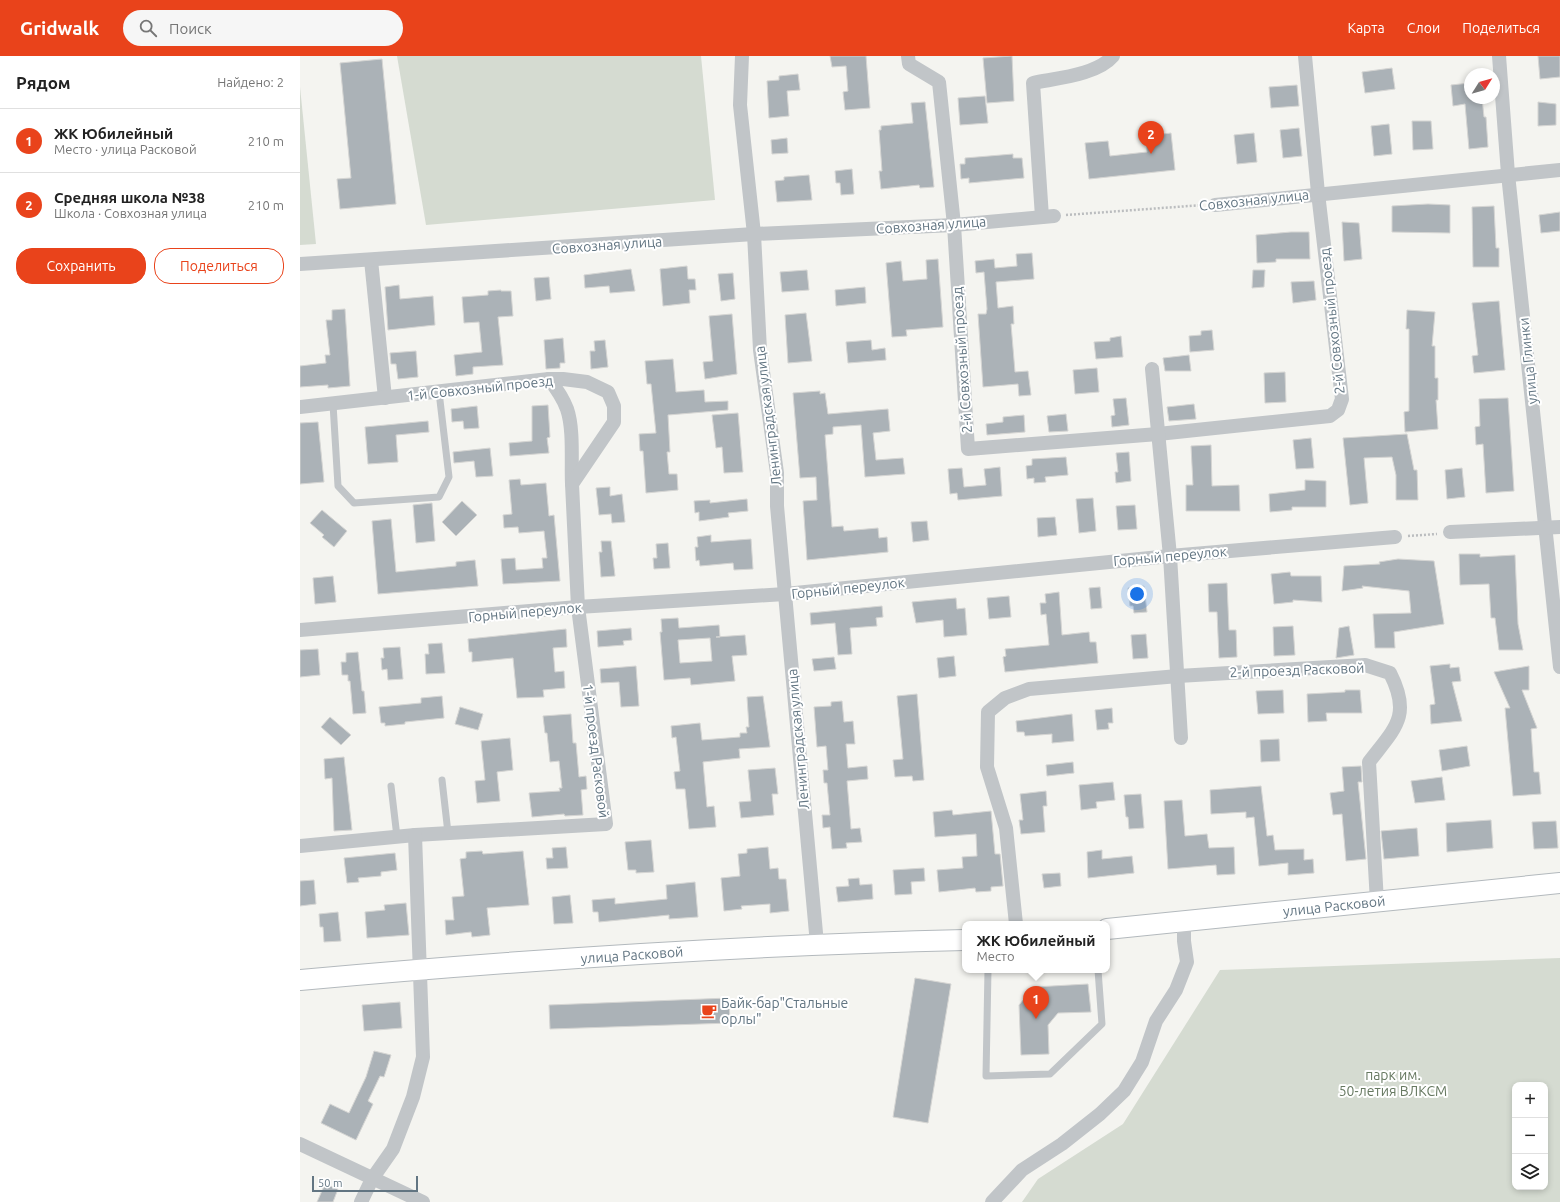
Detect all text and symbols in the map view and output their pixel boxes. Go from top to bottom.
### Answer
search box [123,10,403,46]
text: Gridwalk [20,17,99,39]
icon: search [137,17,159,39]
text: Поиск [169,20,212,37]
text: Карта [1347,20,1385,36]
text: Слои [1407,20,1440,36]
text: Поделиться [1462,20,1540,36]
north arrow [1464,68,1500,104]
text: Рядом [16,73,71,92]
text: Найдено: 2 [217,75,284,89]
pin: 2 [1138,121,1164,154]
text: ЖК Юбилейный [54,125,173,142]
text: 1 [25,134,33,148]
text: 210 m [248,134,284,148]
text: Место · улица Расковой [54,142,197,156]
street label: Совхозная улица [1198,186,1310,214]
text: Средняя школа №38 [54,189,205,206]
text: 2 [25,198,33,212]
text: 210 m [248,198,284,212]
text: Школа · Совхозная улица [54,206,207,220]
street label: Совхозная улица [875,213,987,237]
street label: Совхозная улица [551,233,663,257]
street label: 2-й Совхозный проезд [1316,247,1348,395]
button: Сохранить [16,248,146,284]
button: Поделиться [154,248,284,284]
street label: 2-й Совхозный проезд [949,286,975,434]
street label: улица Глинки [1515,317,1541,405]
street label: Ленинградская улица [751,345,785,487]
street label: 1-й Совхозный проезд [406,372,554,404]
street label: Горный переулок [1113,543,1227,569]
street label: Горный переулок [791,574,905,602]
your location [1127,584,1147,604]
street label: Горный переулок [468,599,582,625]
street label: 2-й проезд Расковой [1229,660,1365,680]
street label: Ленинградская улица [784,668,812,810]
street label: 1-й проезд Расковой [580,683,612,819]
street label: улица Расковой [1282,893,1386,919]
popup [962,921,1110,973]
text: ЖК Юбилейный [976,932,1096,949]
street label: улица Расковой [580,943,684,967]
text: Место [976,949,1015,963]
pin: 1 [1023,986,1049,1019]
place label: Байк-бар"Стальные орлы" [721,995,848,1027]
cafe icon: Байк-бар"Стальные орлы" [700,1002,718,1020]
park label: парк им. 50-летия ВЛКСМ [1339,1067,1447,1099]
map controls [1512,1082,1548,1190]
button: + [1512,1082,1548,1118]
button: − [1512,1118,1548,1154]
button: layers [1512,1154,1548,1190]
scale bar [312,1174,418,1193]
text: 50 m [318,1177,342,1189]

